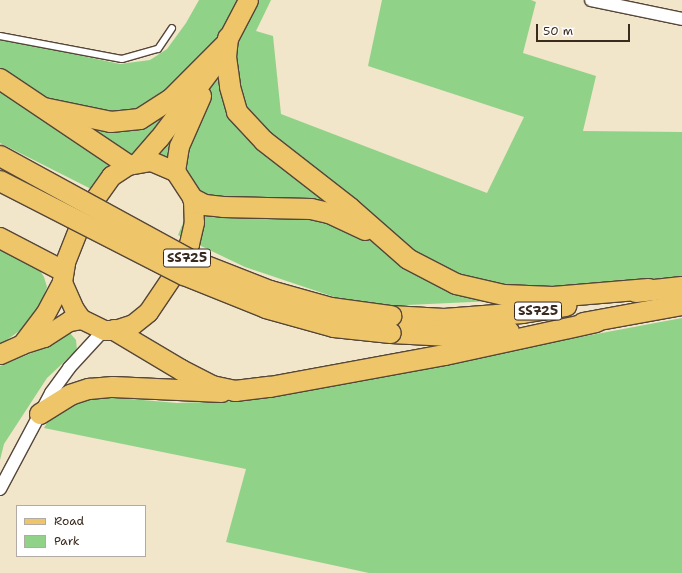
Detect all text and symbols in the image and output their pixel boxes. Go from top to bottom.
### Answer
scale bar [538,16,632,42]
text: 50 m [543,23,573,39]
road number: SS725 [162,247,212,269]
road number: SS725 [513,300,563,322]
legend [16,505,146,557]
text: Road [54,513,84,529]
text: Park [54,533,80,549]

